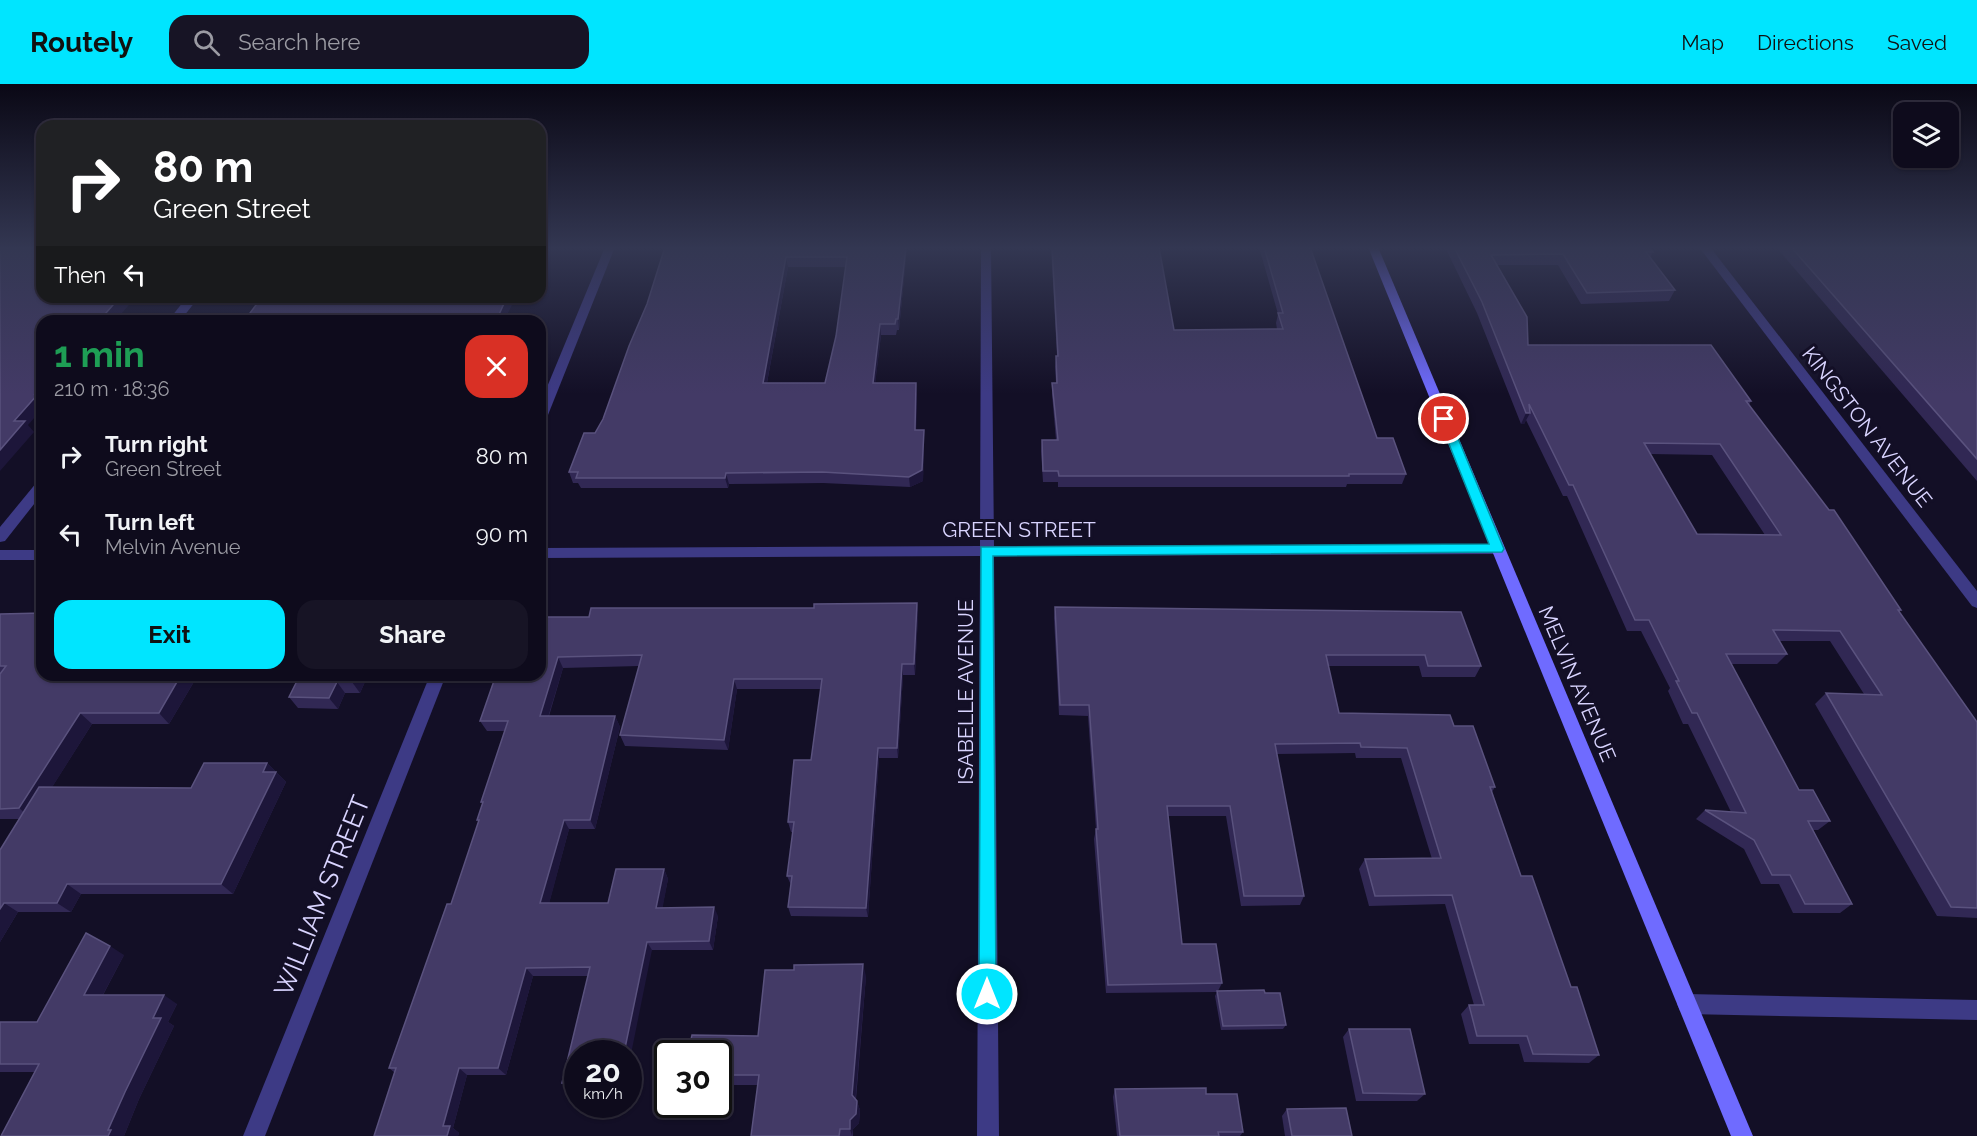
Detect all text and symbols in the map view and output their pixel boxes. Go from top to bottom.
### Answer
search box [169,15,589,69]
text: Routely [30,26,133,59]
icon: search [190,26,223,59]
text: Search here [238,29,360,55]
text: Map [1681,30,1724,55]
text: Directions [1757,30,1854,55]
text: Saved [1887,30,1947,55]
map controls [1893,102,1959,168]
button: layers [1893,102,1959,168]
text: 80 m [153,143,253,192]
icon: right [54,144,132,222]
text: Green Street [153,193,311,224]
icon: left [118,258,151,291]
text: Then [54,262,106,288]
text: 1 min [54,333,145,375]
button: close [465,335,528,398]
street label: KINGSTON AVENUE [1797,342,1938,512]
text: 210 m · 18:36 [54,377,170,401]
pin [1418,393,1469,444]
icon: arrive [1427,402,1460,435]
text: Turn right [105,431,208,457]
icon: right [54,440,87,473]
text: 80 m [476,443,528,469]
text: Green Street [105,457,222,481]
text: Turn left [105,509,195,535]
street label: GREEN STREET [942,517,1096,542]
icon: left [54,518,87,551]
text: 90 m [476,521,528,547]
text: Melvin Avenue [105,535,241,559]
street label: ISABELLE AVENUE [953,599,978,785]
button: Exit [54,600,285,669]
button: Share [297,600,528,669]
street label: MELVIN AVENUE [1533,602,1622,765]
street label: WILLIAM STREET [268,791,376,1001]
position arrow [955,962,1019,1026]
speed limit sign: 30 [654,1040,732,1118]
text: 20 [585,1054,621,1089]
text: km/h [583,1085,623,1103]

